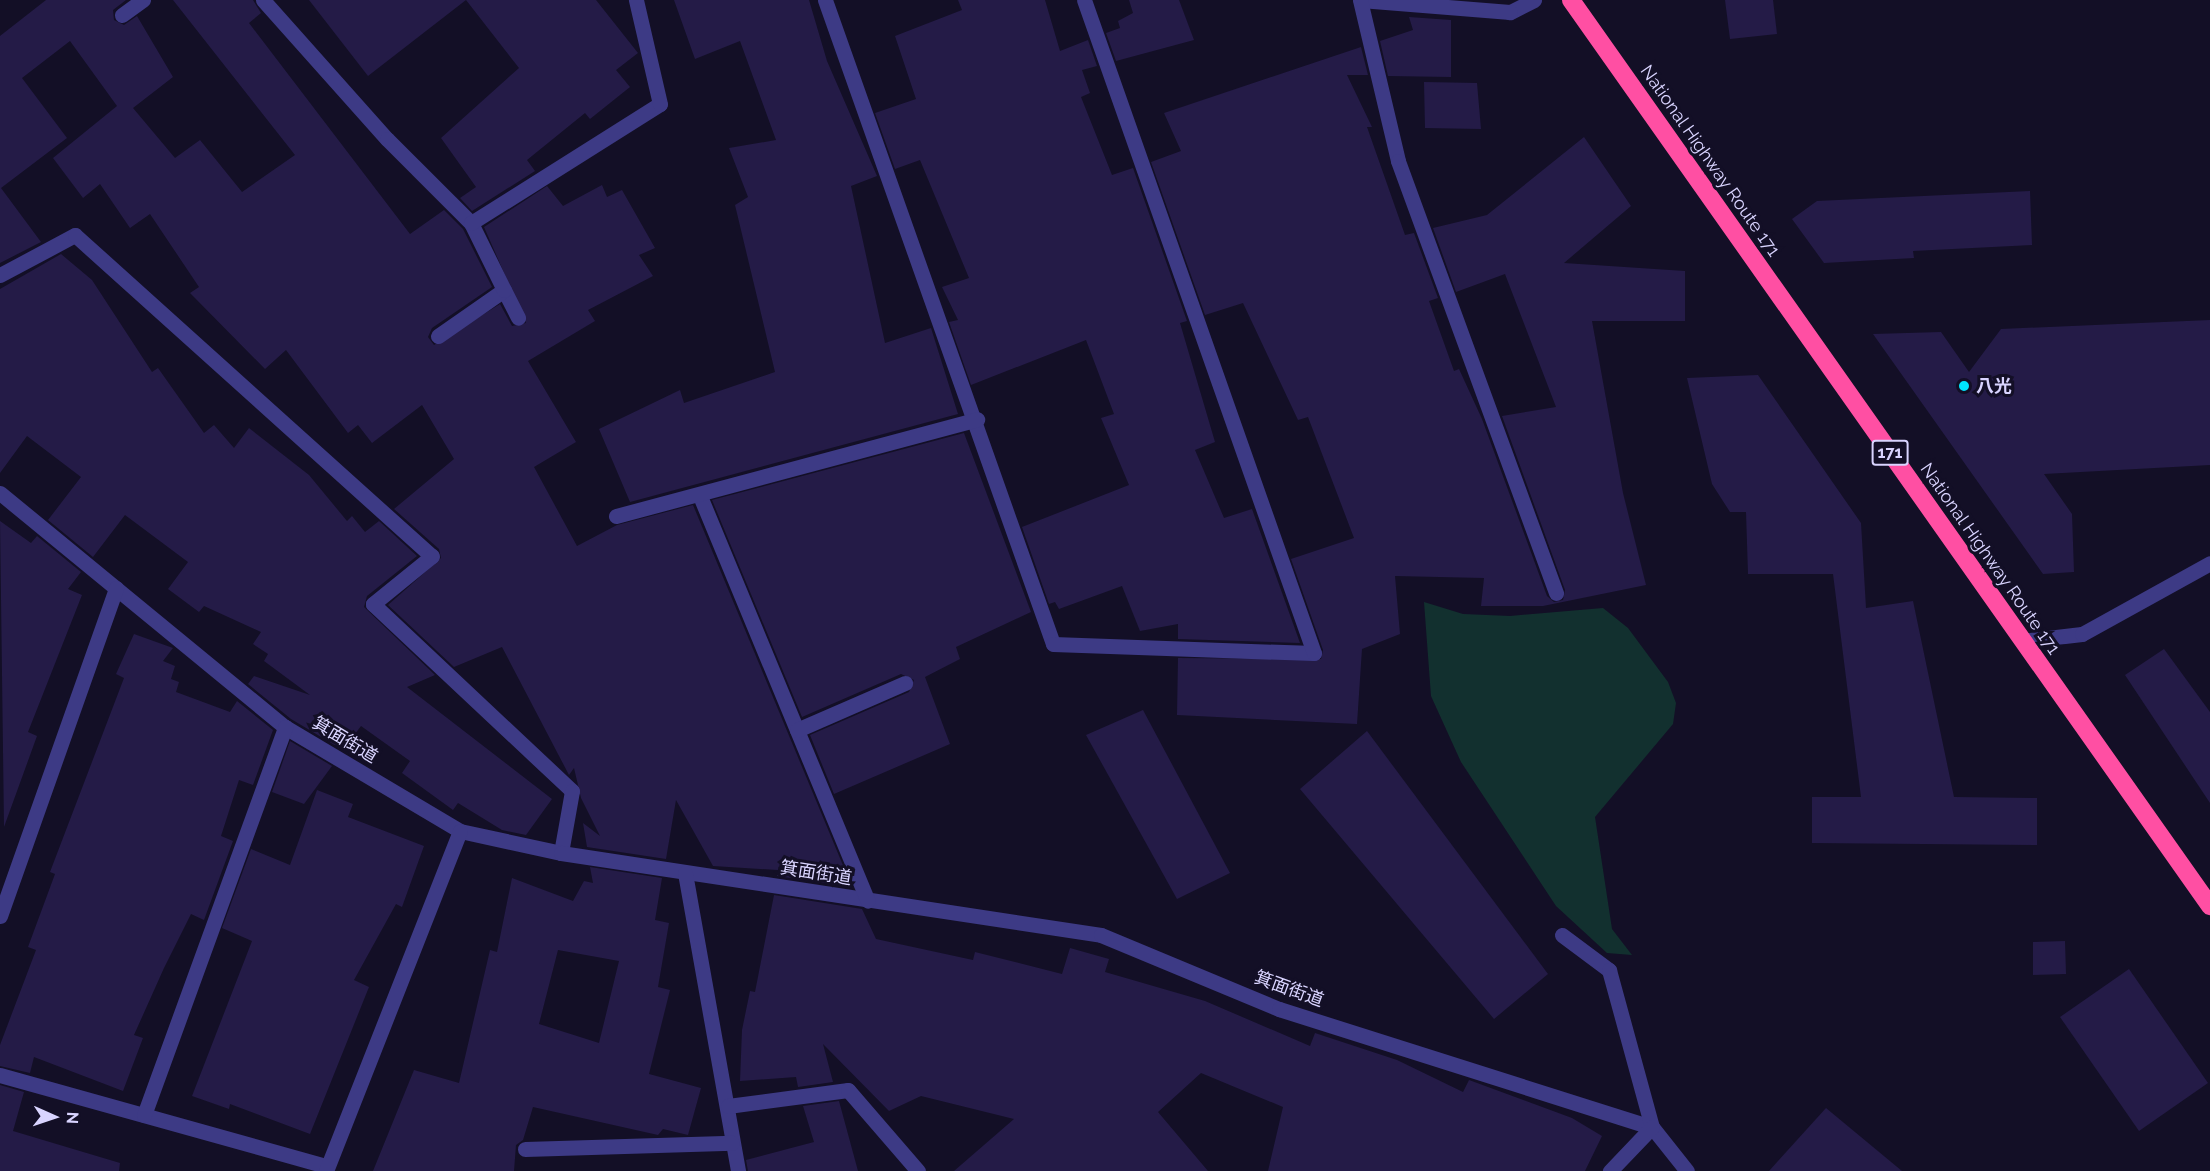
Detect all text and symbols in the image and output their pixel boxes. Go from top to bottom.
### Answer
street label: National Highway Route 171 [1635,61,1785,261]
place label: 八光 [1976,375,2012,397]
marker: 八光 [1957,379,1971,393]
road number: 171 [1870,440,1910,466]
street label: National Highway Route 171 [1915,459,2065,659]
street label: 箕面街道 [309,712,381,768]
street label: 箕面街道 [779,857,853,889]
street label: 箕面街道 [1251,967,1327,1011]
north arrow [24,1087,84,1147]
text: N [63,1111,82,1125]

